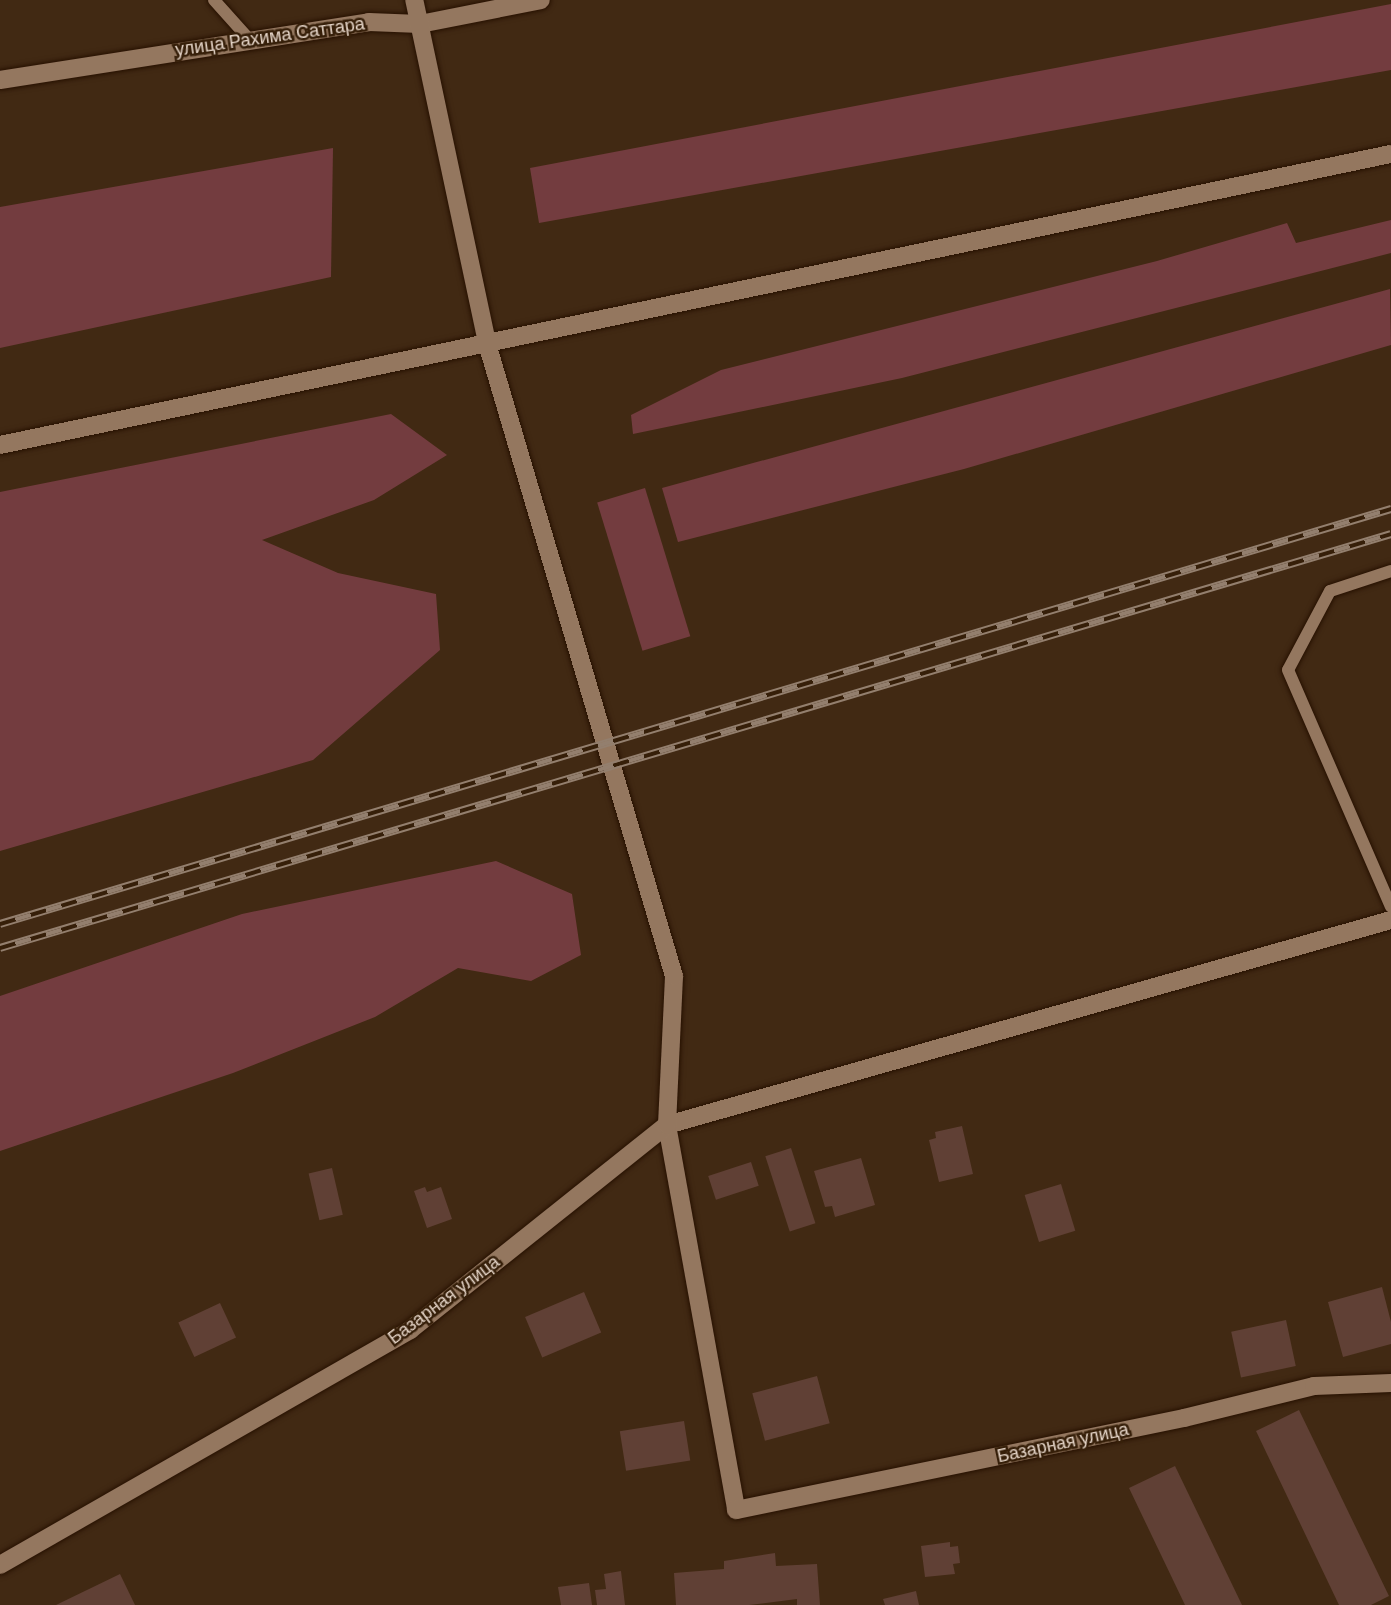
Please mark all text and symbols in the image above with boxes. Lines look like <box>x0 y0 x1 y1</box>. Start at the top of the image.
street label: улица Рахима Саттара <box>174 13 366 61</box>
street label: Базарная улица <box>384 1251 504 1349</box>
street label: Базарная улица <box>995 1419 1131 1467</box>

